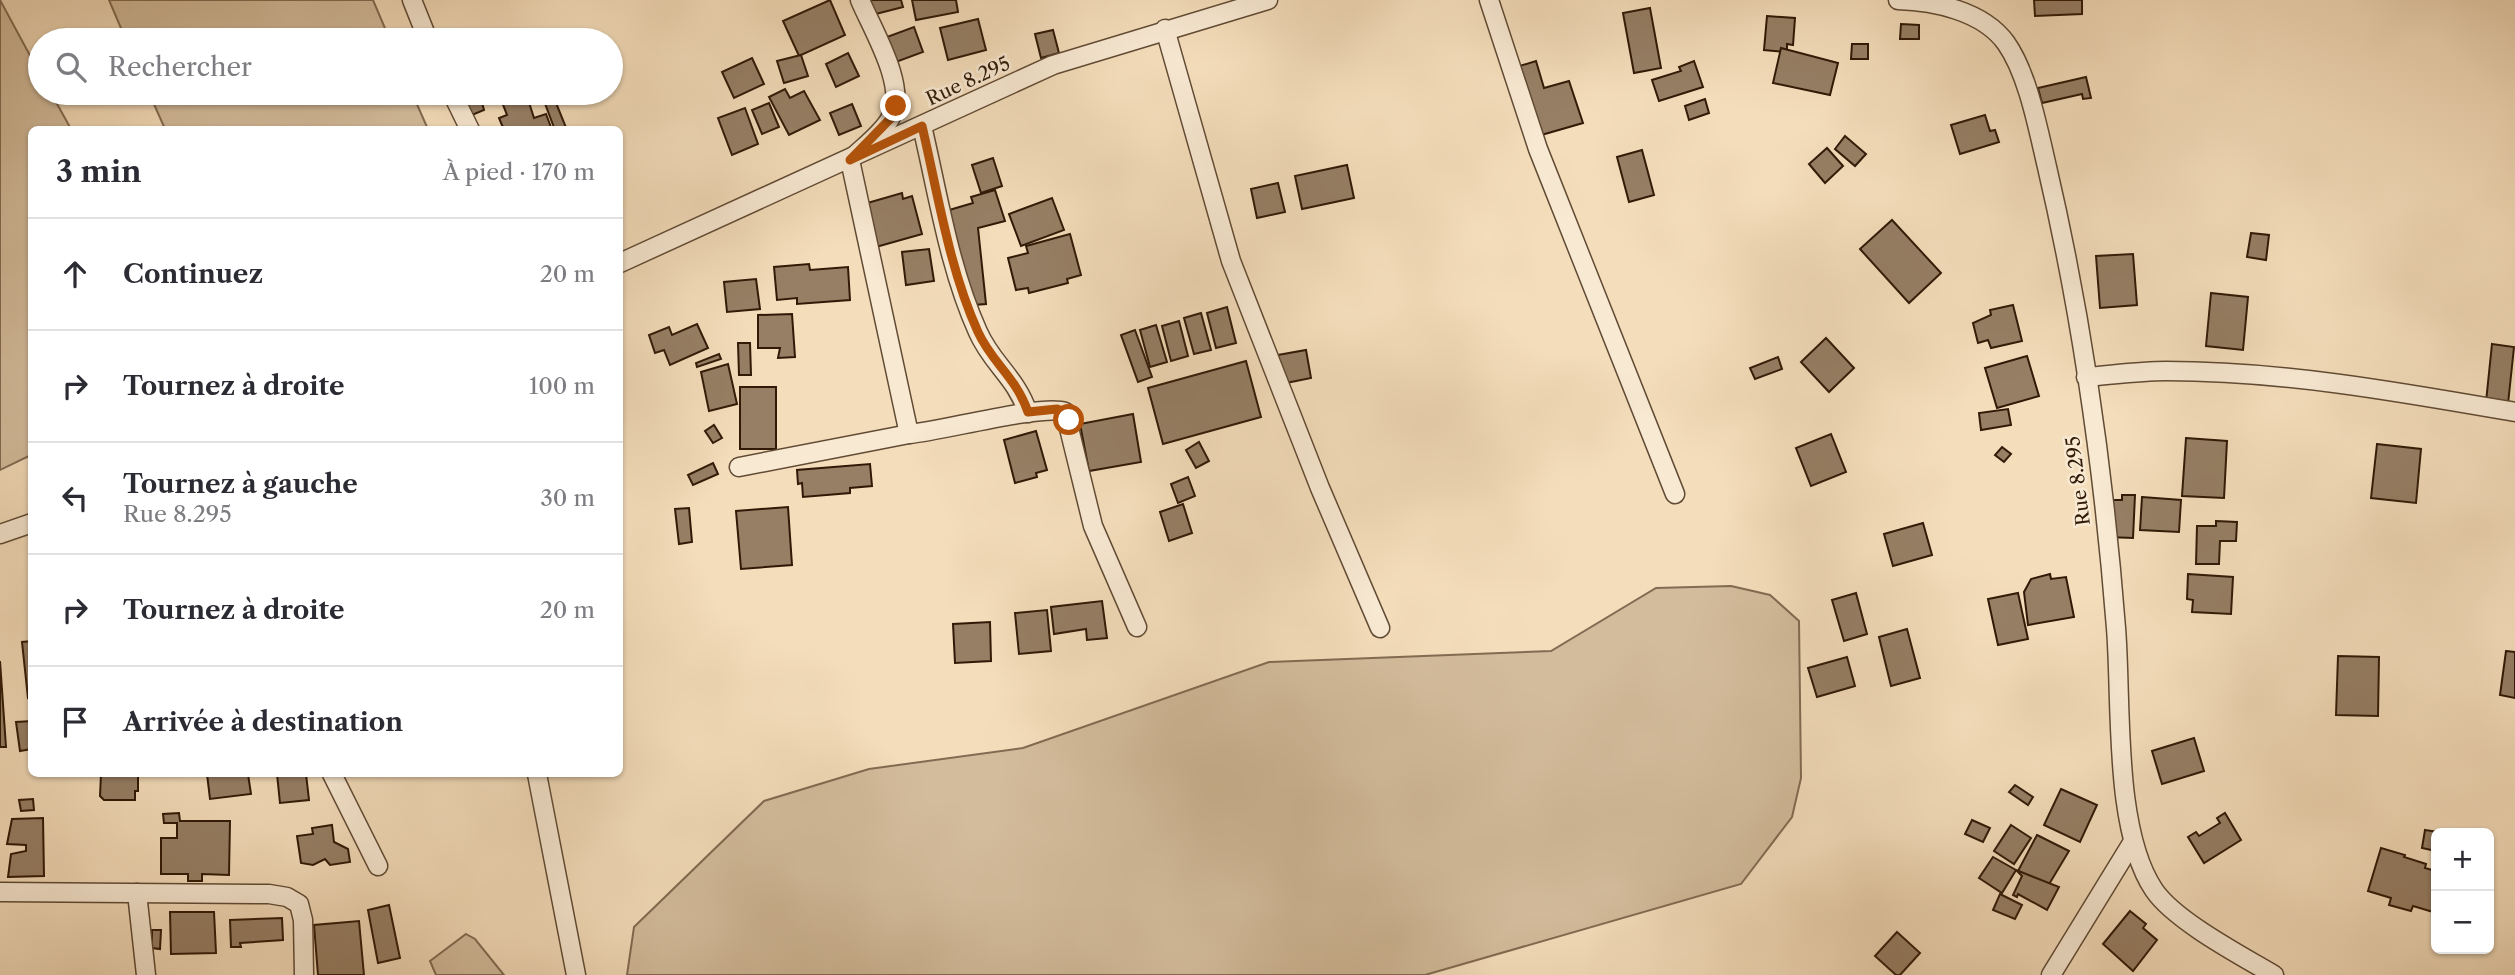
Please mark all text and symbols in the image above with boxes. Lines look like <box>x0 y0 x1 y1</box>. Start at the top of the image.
search box <box>28 28 623 105</box>
icon: search <box>52 48 90 86</box>
text: Rechercher <box>108 51 252 83</box>
street label: Rue 8.295 <box>922 52 1014 110</box>
route end <box>880 90 911 121</box>
text: 3 min <box>56 153 142 190</box>
text: À pied · 170 m <box>443 158 595 186</box>
icon: ahead <box>56 255 94 293</box>
text: Continuez <box>123 258 263 290</box>
text: 20 m <box>540 260 595 288</box>
icon: right <box>56 367 94 405</box>
text: Tournez à droite <box>123 370 345 402</box>
text: 100 m <box>529 372 595 400</box>
route start <box>1053 404 1084 435</box>
street label: Rue 8.295 <box>2061 435 2095 527</box>
text: Tournez à gauche <box>123 468 358 500</box>
icon: left <box>56 479 94 517</box>
text: 30 m <box>540 484 595 512</box>
text: Rue 8.295 <box>123 500 232 528</box>
icon: right <box>56 591 94 629</box>
text: Tournez à droite <box>123 594 345 626</box>
text: 20 m <box>540 596 595 624</box>
icon: arrive <box>56 703 94 741</box>
text: Arrivée à destination <box>123 706 403 738</box>
map controls <box>2431 828 2494 954</box>
button: + <box>2431 828 2494 891</box>
button: − <box>2431 891 2494 954</box>

